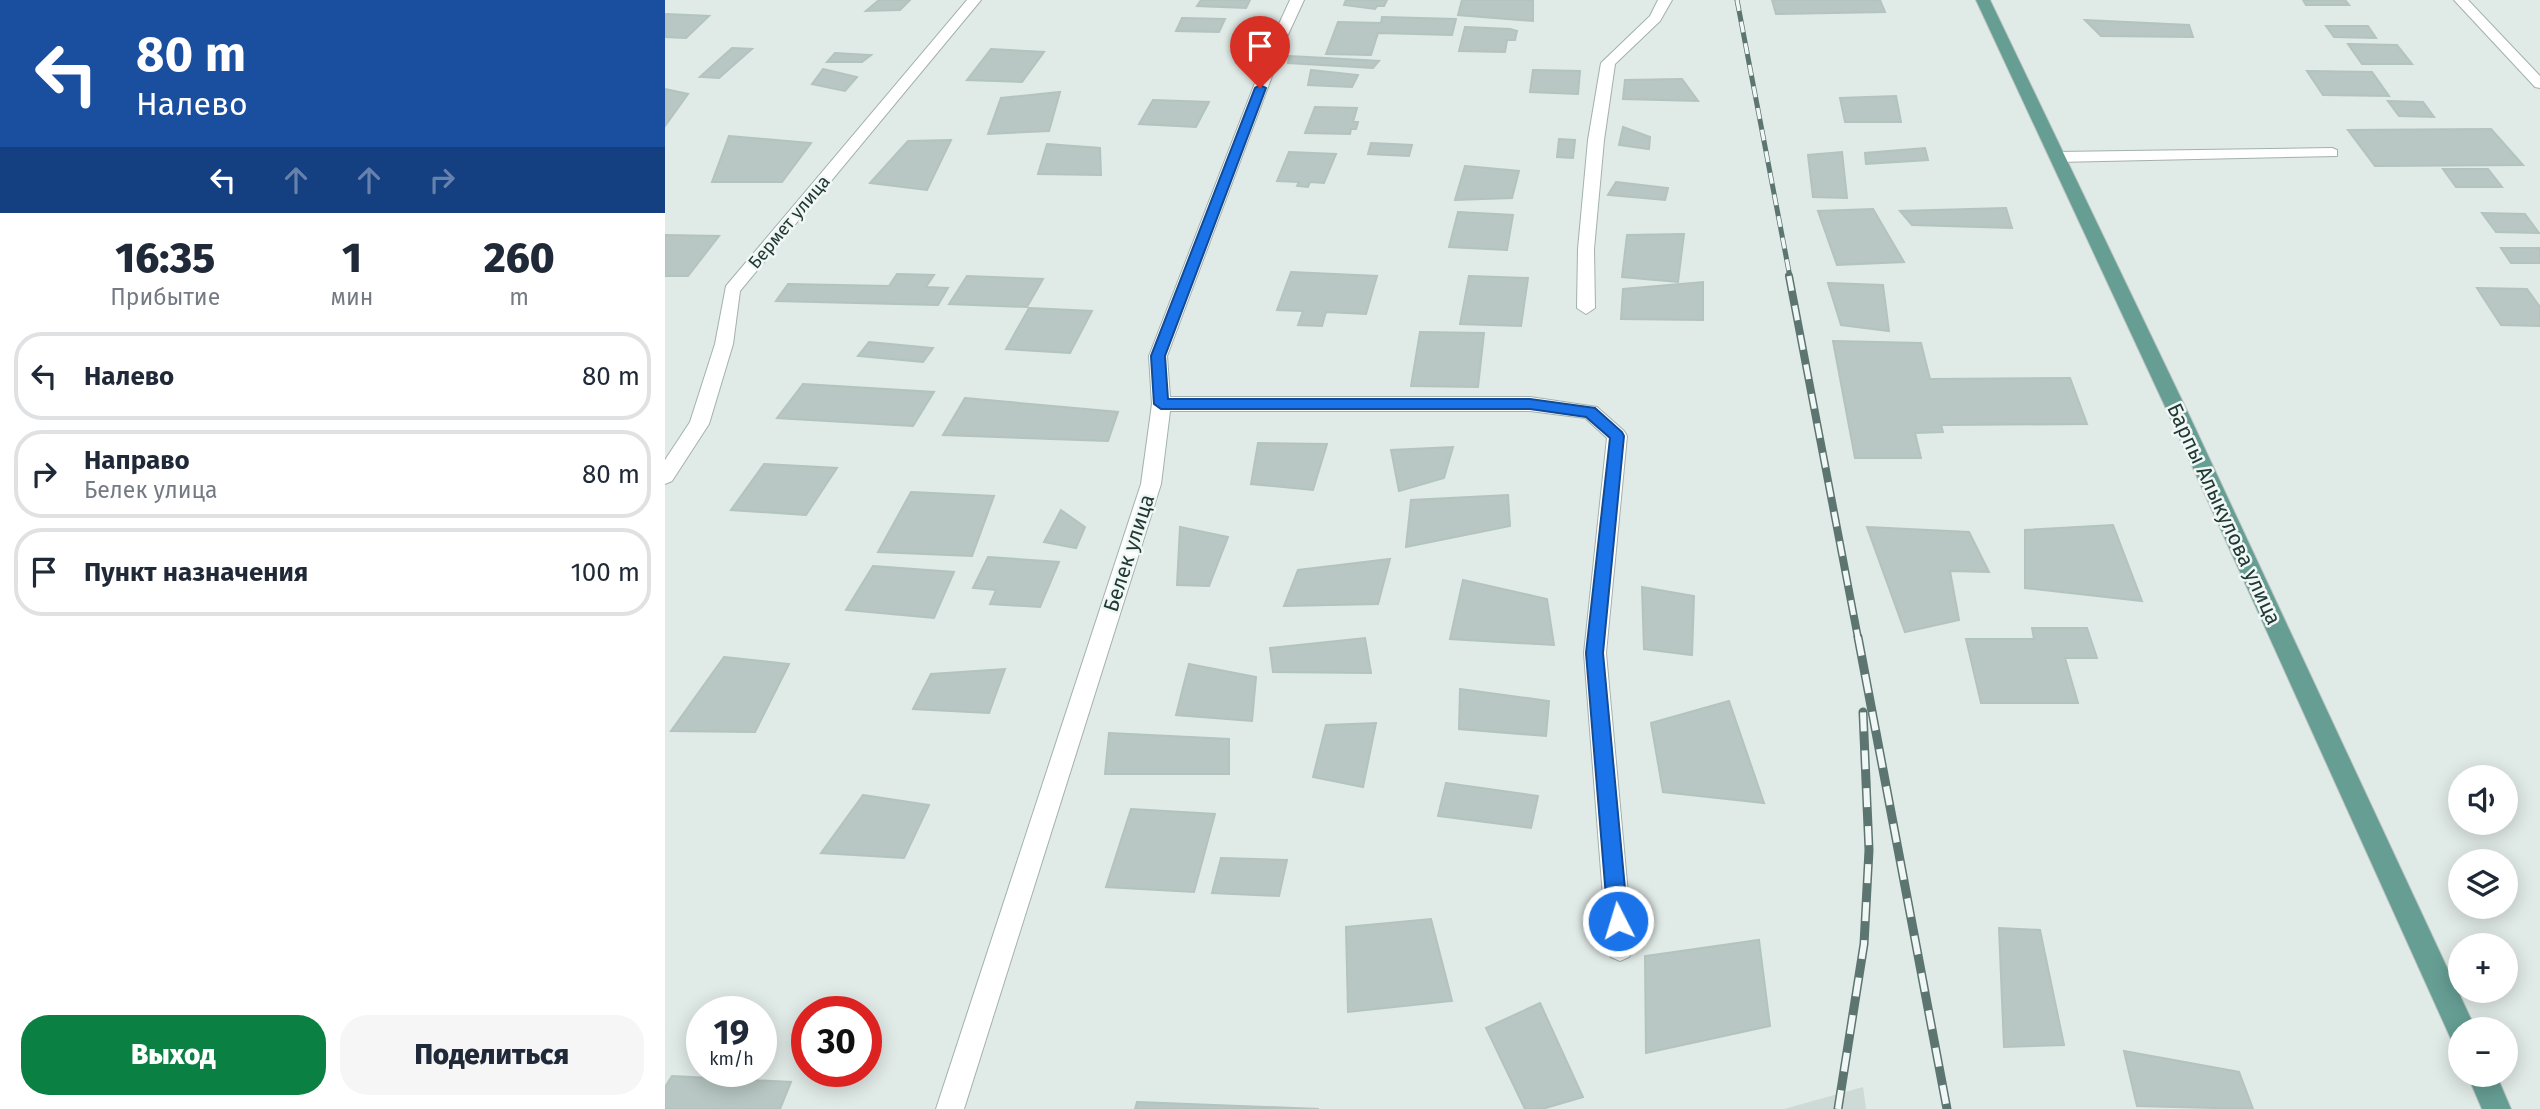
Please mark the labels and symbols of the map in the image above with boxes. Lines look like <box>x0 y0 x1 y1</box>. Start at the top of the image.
pin <box>1230 16 1290 88</box>
street label: Бермет улица <box>743 171 835 273</box>
street label: Барпы Алыкулова улица <box>2161 399 2287 629</box>
street label: Белек улица <box>1098 491 1160 615</box>
position arrow <box>1581 884 1655 958</box>
speed limit sign: 30 <box>791 996 882 1087</box>

